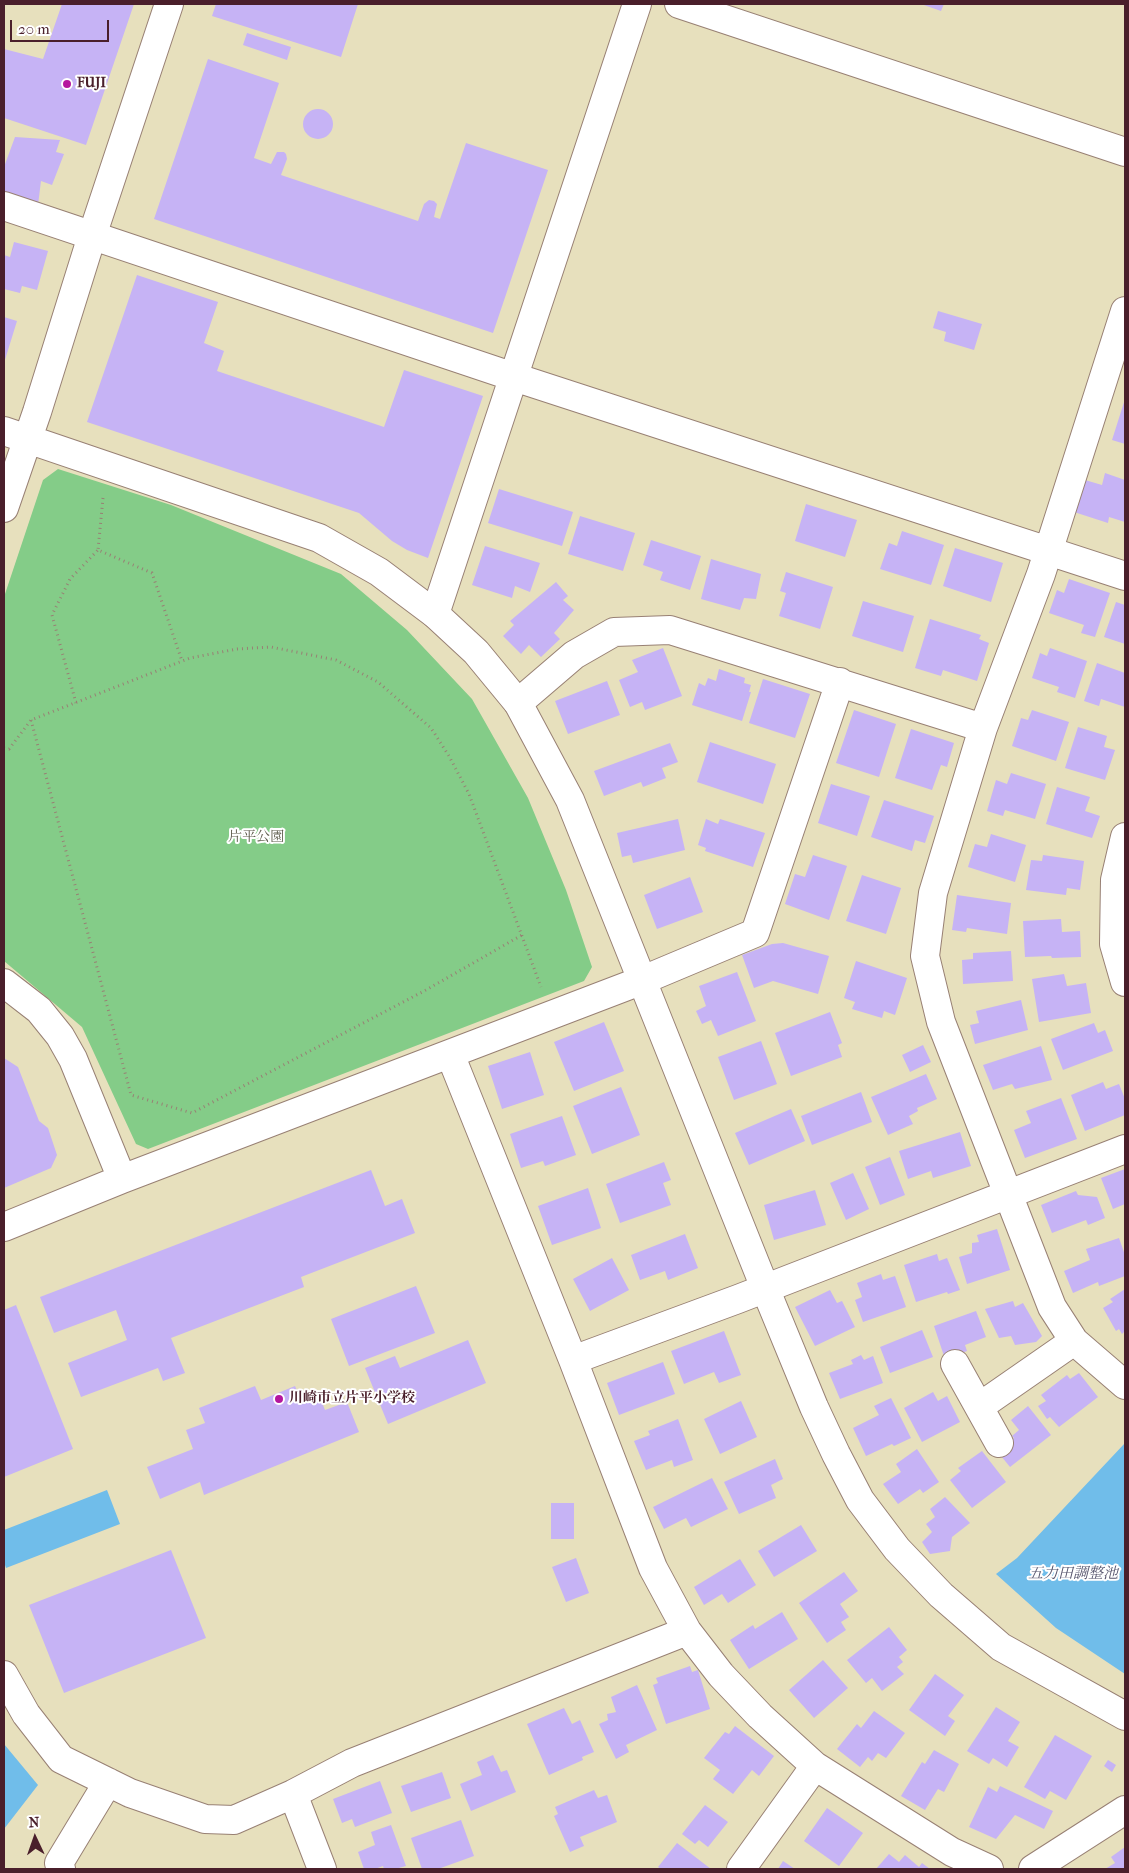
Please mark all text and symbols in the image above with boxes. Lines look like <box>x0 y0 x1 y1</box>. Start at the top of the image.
scale bar <box>12 10 111 42</box>
text: 20 m <box>18 20 50 38</box>
place label: FUJI <box>77 76 106 92</box>
marker: FUJI <box>61 78 73 90</box>
park label: 片平公園 <box>228 830 284 846</box>
place label: 川崎市立片平小学校 <box>289 1391 415 1407</box>
marker: 川崎市立片平小学校 <box>273 1393 285 1405</box>
water label: 五力田調整池 <box>1028 1565 1118 1583</box>
north arrow <box>10 1813 60 1863</box>
text: N <box>28 1814 40 1831</box>

